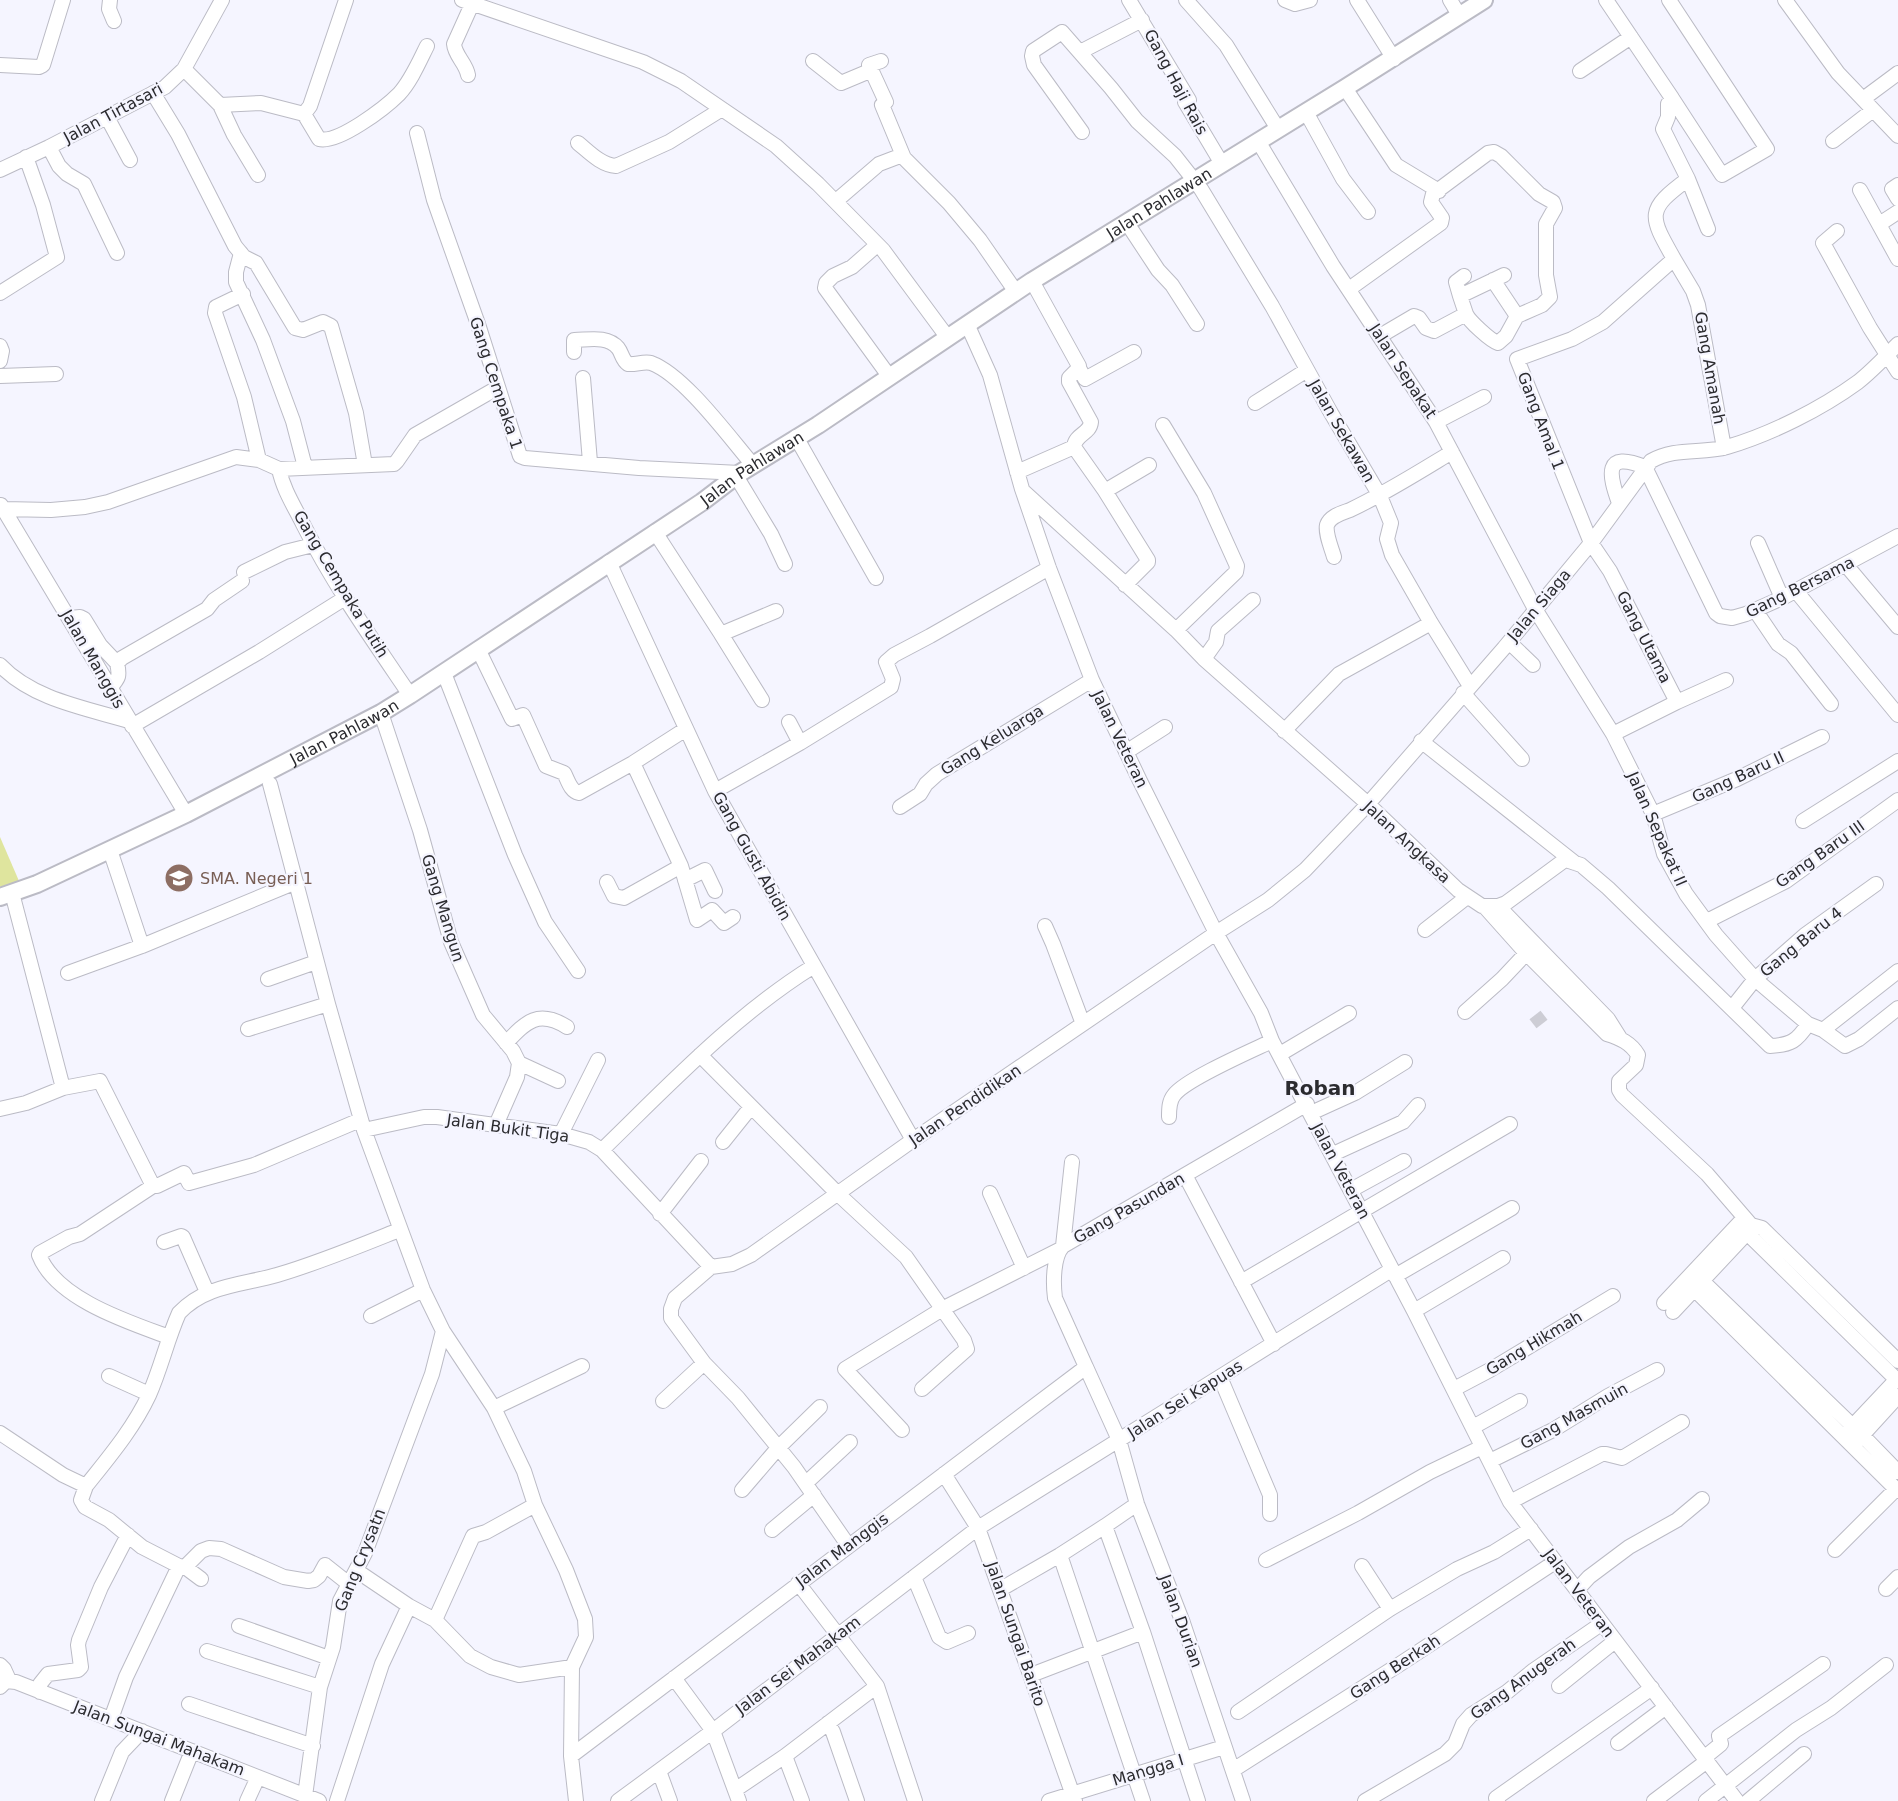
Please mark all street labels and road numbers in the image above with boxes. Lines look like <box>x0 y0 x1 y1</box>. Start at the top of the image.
street label: Gang Haji Rais <box>1140 26 1212 138</box>
street label: Jalan Tirtasari <box>59 79 166 148</box>
street label: Jalan Pahlawan <box>1102 163 1215 243</box>
street label: Gang Amanah <box>1691 310 1729 426</box>
street label: Gang Cempaka 1 <box>466 314 526 452</box>
street label: Jalan Sepakat <box>1365 319 1441 422</box>
street label: Gang Amal 1 <box>1514 369 1568 473</box>
street label: Jalan Sekawan <box>1304 375 1379 486</box>
street label: Jalan Pahlawan <box>696 427 807 510</box>
street label: Gang Cempaka Putih <box>289 507 393 661</box>
street label: Gang Bersama <box>1743 552 1857 622</box>
street label: Jalan Siaga <box>1503 565 1575 646</box>
street label: Gang Utama <box>1613 588 1675 686</box>
street label: Jalan Manggis <box>57 605 129 712</box>
street label: Jalan Veteran <box>1088 686 1152 791</box>
street label: Jalan Pahlawan <box>286 695 402 769</box>
street label: Gang Keluarga <box>937 701 1047 779</box>
street label: Gang Baru II <box>1689 747 1787 807</box>
street label: Jalan Sepakat II <box>1623 768 1691 889</box>
street label: Gang Gusti Abidin <box>709 788 795 924</box>
street label: Jalan Angkasa <box>1359 796 1454 887</box>
street label: Gang Baru III <box>1772 816 1868 892</box>
street label: Gang Mangun <box>418 852 468 964</box>
street label: Gang Baru 4 <box>1756 903 1846 981</box>
street label: Jalan Pendidikan <box>904 1060 1025 1150</box>
street label: Jalan Bukit Tiga <box>444 1110 571 1146</box>
street label: Jalan Veteran <box>1307 1119 1374 1222</box>
street label: Gang Pasundan <box>1070 1169 1188 1247</box>
street label: Gang Hikmah <box>1482 1307 1586 1379</box>
street label: Jalan Sei Kapuas <box>1123 1356 1246 1443</box>
street label: Gang Masmuin <box>1517 1379 1631 1453</box>
street label: Gang Crysatn <box>331 1506 389 1614</box>
street label: Jalan Manggis <box>791 1509 892 1592</box>
street label: Jalan Veteran <box>1539 1544 1619 1641</box>
street label: Jalan Sungai Barito <box>982 1558 1050 1709</box>
street label: Jalan Durian <box>1155 1571 1207 1670</box>
street label: Jalan Sei Mahakam <box>731 1612 864 1719</box>
street label: Gang Berkah <box>1346 1631 1444 1703</box>
street label: Gang Anugerah <box>1467 1634 1579 1724</box>
street label: Jalan Sungai Mahakam <box>70 1696 247 1779</box>
street label: Mangga I <box>1110 1750 1186 1790</box>

